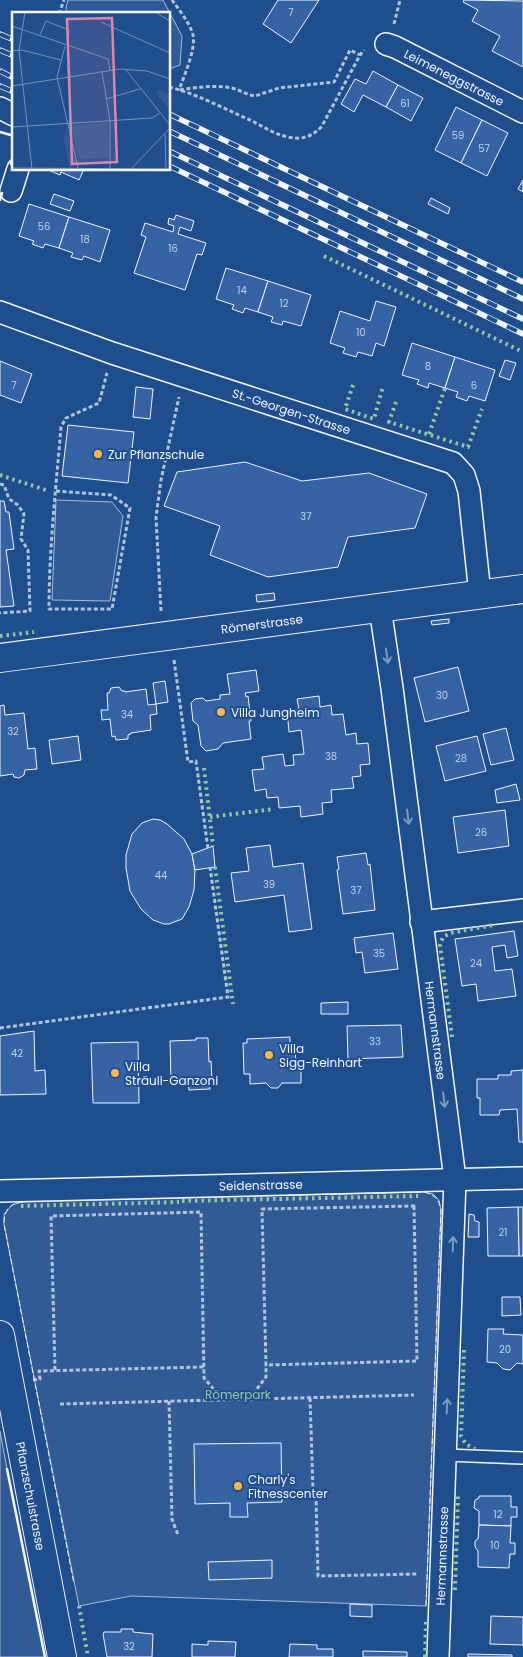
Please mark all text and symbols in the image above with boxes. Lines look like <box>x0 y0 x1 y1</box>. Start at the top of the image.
house number: 7 <box>288 5 294 20</box>
inset map <box>12 12 170 170</box>
street label: Leimeneggstrasse <box>401 45 507 110</box>
house number: 61 <box>400 96 410 111</box>
house number: 59 <box>452 128 464 143</box>
house number: 57 <box>478 141 490 156</box>
house number: 56 <box>38 219 50 234</box>
house number: 18 <box>80 232 90 247</box>
house number: 16 <box>168 241 178 256</box>
house number: 14 <box>237 283 247 298</box>
house number: 12 <box>280 296 289 311</box>
house number: 10 <box>356 325 366 340</box>
house number: 8 <box>425 359 431 374</box>
house number: 7 <box>11 378 17 393</box>
house number: 6 <box>471 378 477 393</box>
street label: St.-Georgen-Strasse <box>230 384 353 438</box>
place label: Zur Pflanzschule <box>108 446 204 463</box>
marker: Zur Pflanzschule <box>92 448 104 460</box>
house number: 37 <box>300 509 312 524</box>
street label: Römerstrasse <box>220 610 304 637</box>
one-way arrow <box>382 647 392 663</box>
house number: 30 <box>436 688 448 703</box>
place label: Villa Jungheim <box>231 704 320 721</box>
marker: Villa Jungheim <box>215 706 227 718</box>
house number: 34 <box>121 707 133 722</box>
house number: 32 <box>7 724 19 739</box>
house number: 38 <box>325 749 337 764</box>
house number: 28 <box>455 751 467 766</box>
one-way arrow <box>403 809 413 825</box>
house number: 26 <box>475 825 487 840</box>
house number: 44 <box>155 868 167 883</box>
house number: 39 <box>263 877 275 892</box>
house number: 37 <box>350 883 362 898</box>
house number: 35 <box>373 946 385 961</box>
house number: 24 <box>470 956 482 971</box>
street label: Hermannstrasse <box>421 980 451 1081</box>
house number: 33 <box>369 1034 381 1049</box>
place label: Villa Sigg-Reinhart <box>279 1040 362 1071</box>
house number: 42 <box>11 1046 23 1061</box>
marker: Villa Sigg-Reinhart <box>263 1049 275 1061</box>
place label: Villa Sträuli-Ganzoni <box>125 1058 218 1089</box>
marker: Villa Sträuli-Ganzoni <box>109 1067 121 1079</box>
one-way arrow <box>439 1091 449 1107</box>
street label: Seidenstrasse <box>219 1175 303 1194</box>
house number: 21 <box>499 1225 507 1240</box>
one-way arrow <box>448 1236 457 1252</box>
house number: 20 <box>499 1342 511 1357</box>
park label: Römerpark <box>205 1386 272 1403</box>
one-way arrow <box>442 1398 452 1414</box>
street label: Pflanzschulstrasse <box>12 1440 50 1552</box>
place label: Charly's Fitnesscenter <box>248 1471 328 1502</box>
marker: Charly's Fitnesscenter <box>232 1480 244 1492</box>
street label: Hermannstrasse <box>432 1506 452 1606</box>
house number: 12 <box>494 1507 503 1522</box>
house number: 10 <box>490 1538 500 1553</box>
house number: 32 <box>123 1639 135 1654</box>

